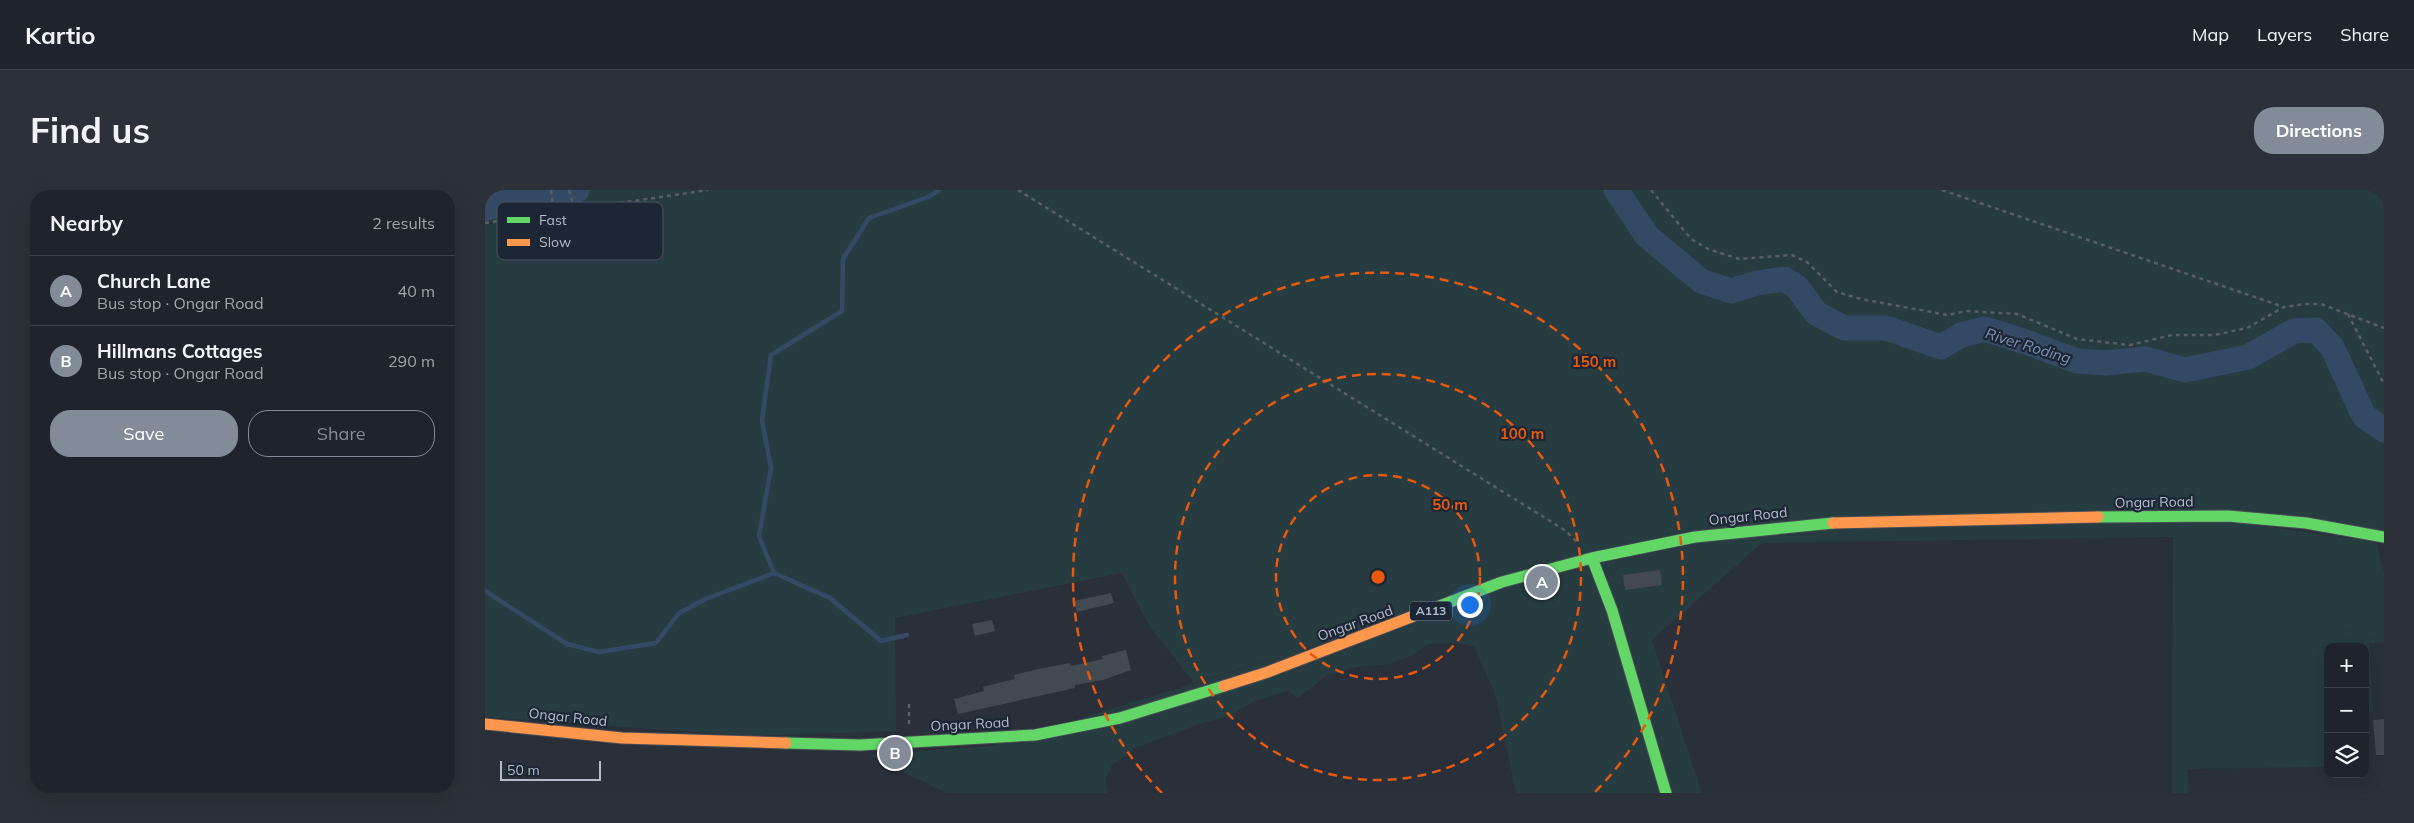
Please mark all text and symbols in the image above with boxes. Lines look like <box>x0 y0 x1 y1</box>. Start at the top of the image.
text: Kartio <box>25 20 96 50</box>
text: Map <box>2192 23 2229 46</box>
text: Layers <box>2257 23 2312 46</box>
text: Share <box>2340 23 2389 46</box>
button: Directions <box>2254 107 2384 154</box>
text: Find us <box>30 108 150 152</box>
legend <box>497 202 663 260</box>
text: Nearby <box>50 210 123 236</box>
text: Fast <box>539 211 567 229</box>
text: 2 results <box>372 213 435 233</box>
text: Slow <box>539 233 571 251</box>
text: Church Lane <box>97 269 211 293</box>
text: A <box>60 281 72 301</box>
text: 40 m <box>398 281 435 301</box>
text: Bus stop · Ongar Road <box>97 293 264 313</box>
water label: River Roding <box>1983 323 2073 368</box>
text: Hillmans Cottages <box>97 339 263 363</box>
text: B <box>60 351 72 371</box>
text: 290 m <box>388 351 435 371</box>
text: 150 m <box>1572 352 1616 371</box>
text: Bus stop · Ongar Road <box>97 363 264 383</box>
button: Save <box>50 410 238 457</box>
button: Share <box>248 410 435 457</box>
text: 100 m <box>1500 424 1544 443</box>
street label: Ongar Road <box>2114 492 2194 512</box>
text: 50 m <box>1432 495 1468 514</box>
street label: Ongar Road <box>1708 503 1788 529</box>
pin: A <box>1526 563 1558 601</box>
centre of rings <box>1369 568 1387 586</box>
your location <box>1457 592 1483 618</box>
street label: Ongar Road <box>1315 601 1395 645</box>
road number: A113 <box>1410 602 1452 621</box>
map controls <box>2324 643 2369 778</box>
button: + <box>2324 643 2369 688</box>
button: − <box>2324 688 2369 733</box>
street label: Ongar Road <box>528 704 608 730</box>
street label: Ongar Road <box>930 713 1010 735</box>
button: layers <box>2324 733 2369 778</box>
pin: B <box>879 734 911 772</box>
scale bar <box>500 758 601 781</box>
text: 50 m <box>507 761 540 779</box>

